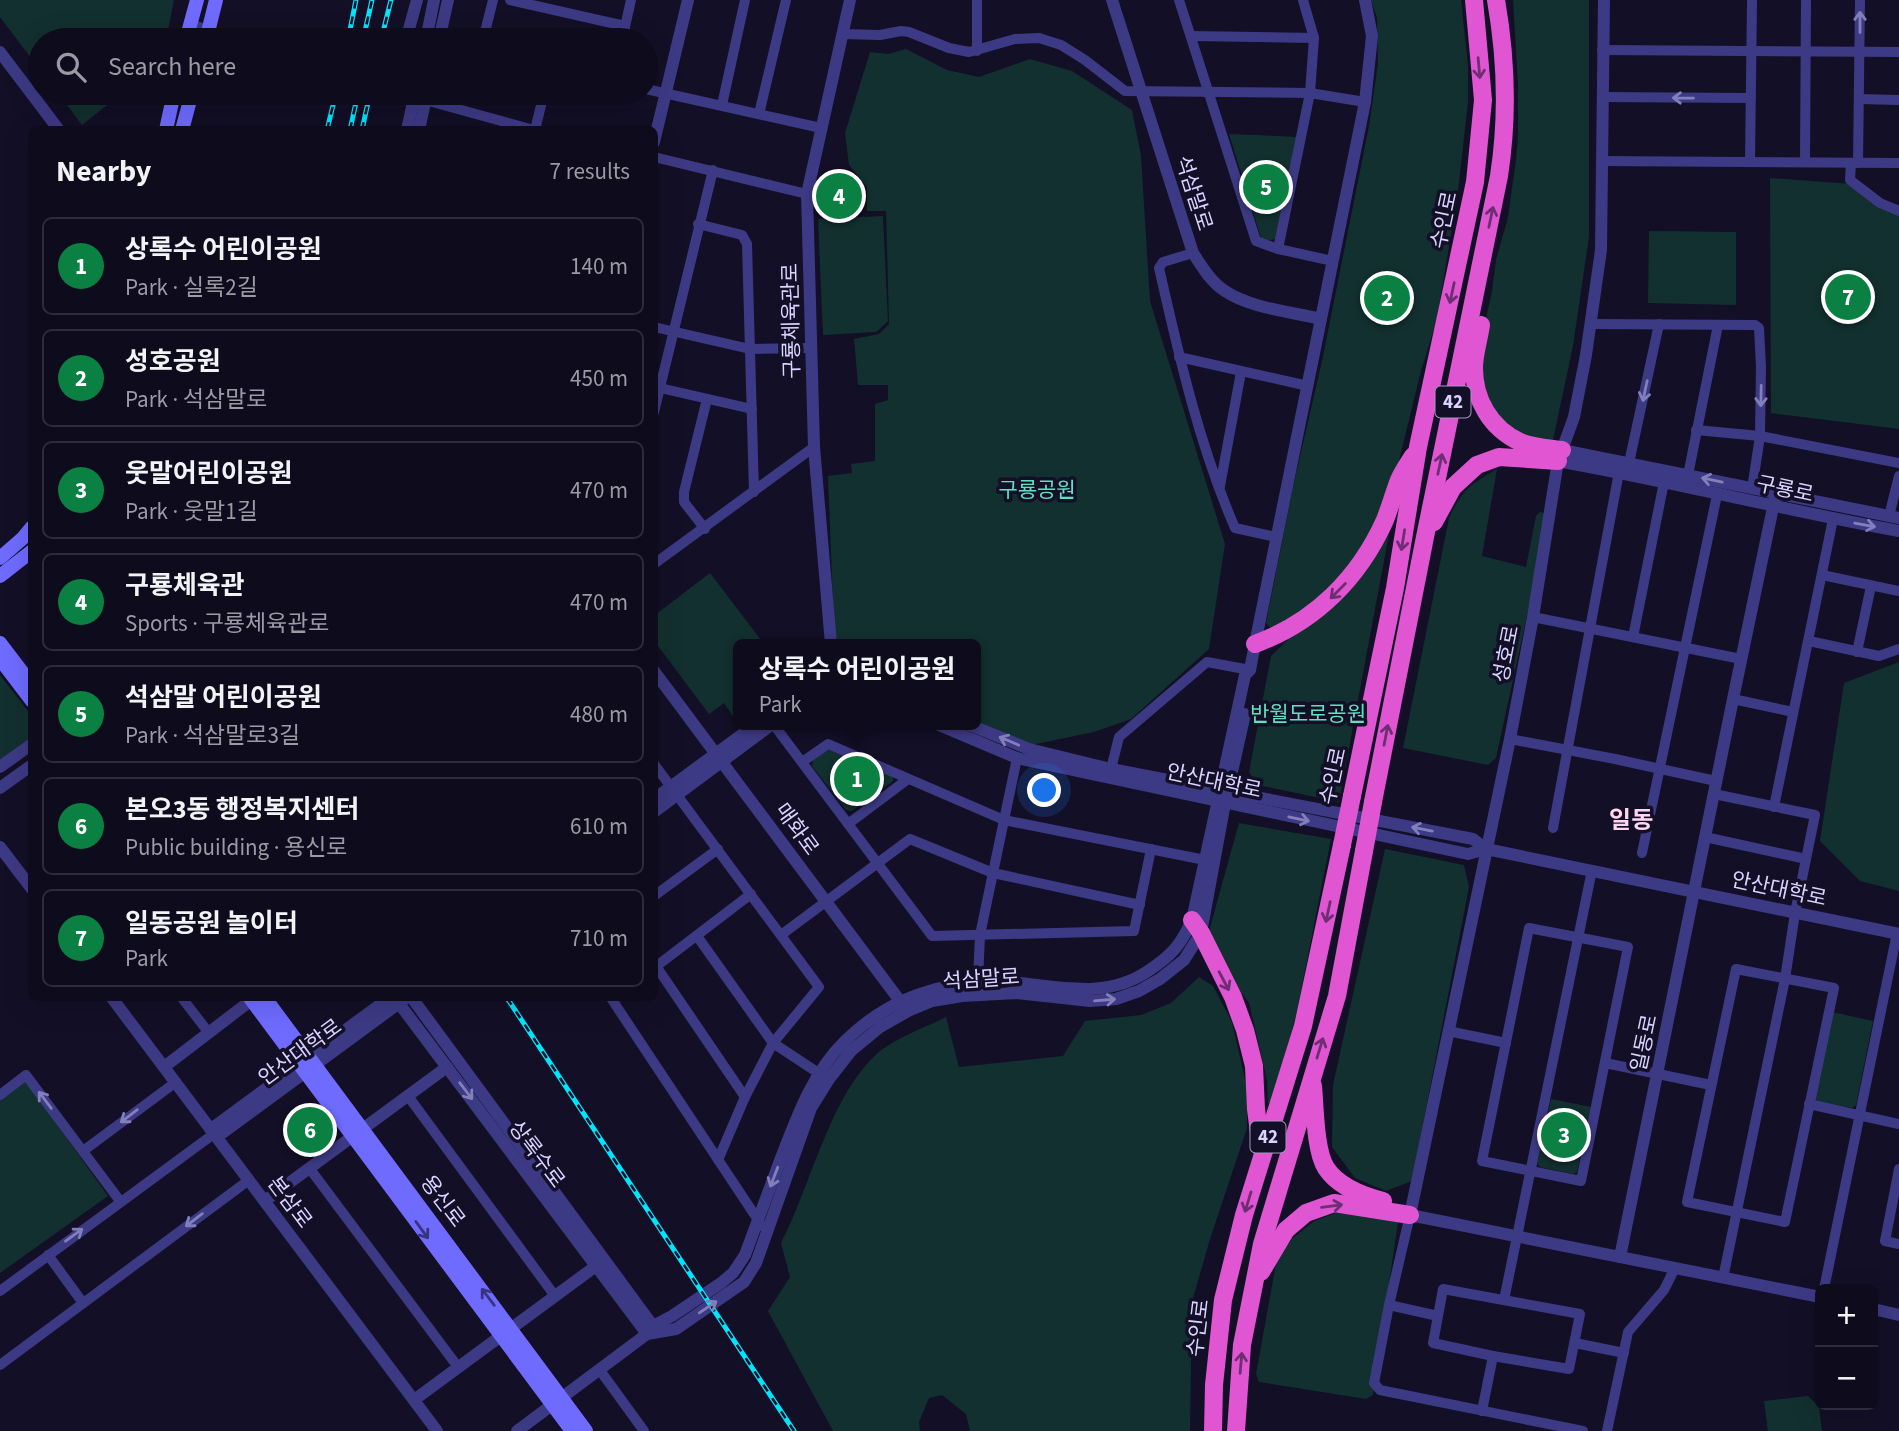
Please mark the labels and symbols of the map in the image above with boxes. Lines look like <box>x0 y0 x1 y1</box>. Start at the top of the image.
one-way arrow <box>1853 10 1867 33</box>
one-way arrow <box>1473 56 1486 79</box>
one-way arrow <box>1671 91 1694 105</box>
street label: 석삼말로 <box>1168 152 1220 234</box>
pin: 5 <box>1243 161 1289 213</box>
pin: 4 <box>816 170 862 222</box>
street label: 수인로 <box>1423 189 1465 251</box>
one-way arrow <box>1485 206 1498 229</box>
street label: 구룡체육관로 <box>775 263 807 379</box>
pin: 7 <box>1825 271 1871 323</box>
pin: 2 <box>1364 272 1410 324</box>
one-way arrow <box>1445 281 1459 304</box>
one-way arrow <box>1637 379 1651 402</box>
one-way arrow <box>1754 385 1768 408</box>
road number: 42 <box>1436 386 1470 418</box>
one-way arrow <box>1434 453 1448 476</box>
street label: 구룡로 <box>1754 468 1816 510</box>
one-way arrow <box>1701 473 1724 487</box>
park label: 구룡공원 <box>998 475 1076 505</box>
one-way arrow <box>1853 518 1876 532</box>
one-way arrow <box>1396 528 1409 551</box>
one-way arrow <box>1330 583 1347 600</box>
street label: 성호로 <box>1486 623 1526 685</box>
park label: 반월도로공원 <box>1250 699 1366 729</box>
one-way arrow <box>1380 724 1394 747</box>
one-way arrow <box>998 734 1020 747</box>
street label: 수인로 <box>1312 745 1354 807</box>
pin: 1 <box>834 753 880 805</box>
street label: 안산대학로 <box>1164 756 1264 806</box>
your location <box>1027 773 1061 807</box>
street label: 매화로 <box>768 797 826 861</box>
district label: 일동 <box>1609 803 1653 838</box>
one-way arrow <box>1287 812 1310 826</box>
one-way arrow <box>1412 822 1434 835</box>
street label: 안산대학로 <box>1729 864 1829 914</box>
one-way arrow <box>1320 900 1334 923</box>
street label: 석삼말로 <box>941 961 1021 997</box>
one-way arrow <box>1217 970 1231 990</box>
one-way arrow <box>1093 993 1116 1006</box>
street label: 안산대학로 <box>252 1011 348 1093</box>
street label: 일동로 <box>1623 1012 1665 1074</box>
one-way arrow <box>1315 1037 1328 1059</box>
one-way arrow <box>458 1082 473 1100</box>
one-way arrow <box>37 1091 52 1110</box>
pin: 6 <box>287 1104 333 1156</box>
one-way arrow <box>121 1109 139 1124</box>
pin: 3 <box>1541 1109 1587 1161</box>
street label: 상록수로 <box>502 1114 572 1194</box>
road number: 42 <box>1250 1121 1286 1152</box>
one-way arrow <box>767 1166 779 1188</box>
street label: 용신로 <box>414 1169 472 1233</box>
street label: 본삼로 <box>261 1170 319 1234</box>
one-way arrow <box>1240 1191 1253 1213</box>
one-way arrow <box>1321 1199 1343 1212</box>
one-way arrow <box>185 1213 204 1227</box>
one-way arrow <box>414 1220 429 1239</box>
one-way arrow <box>64 1228 83 1243</box>
one-way arrow <box>480 1288 495 1307</box>
street label: 수인로 <box>1180 1297 1216 1359</box>
one-way arrow <box>698 1300 717 1314</box>
one-way arrow <box>1235 1352 1248 1375</box>

